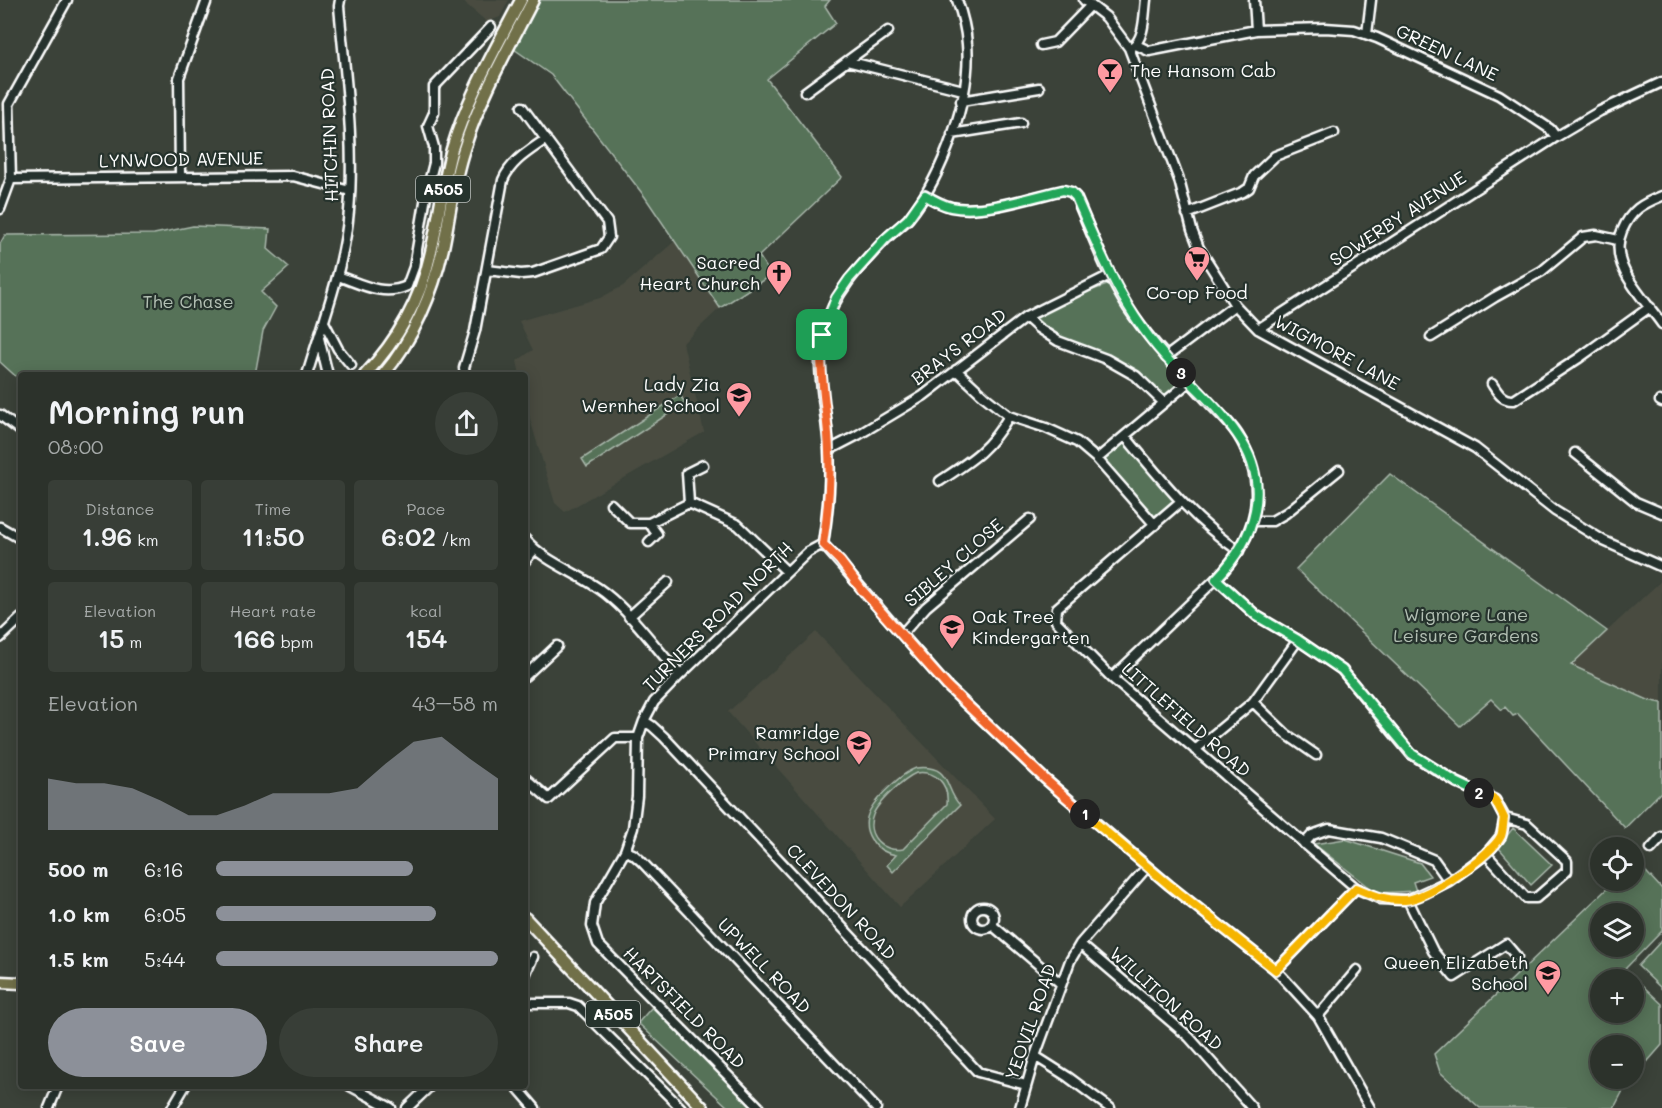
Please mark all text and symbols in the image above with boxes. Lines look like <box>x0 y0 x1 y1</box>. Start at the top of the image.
street label: GREEN LANE <box>1392 18 1502 86</box>
bar icon: The Hansom Cab <box>1095 56 1125 94</box>
place label: The Hansom Cab <box>1130 58 1276 82</box>
street label: HITCHIN ROAD <box>315 68 343 202</box>
street label: LYNWOOD AVENUE <box>99 146 263 172</box>
street label: SOWERBY AVENUE <box>1325 165 1470 271</box>
road number: A505 <box>416 176 470 202</box>
supermarket icon: Co-op Food <box>1182 244 1212 282</box>
place label: Sacred Heart Church <box>639 250 760 295</box>
church icon: Sacred Heart Church <box>764 258 794 296</box>
place label: Co-op Food <box>1146 280 1248 304</box>
park label: The Chase <box>142 289 234 313</box>
street label: BRAYS ROAD <box>906 302 1011 390</box>
pin <box>796 309 847 360</box>
street label: WIGMORE LANE <box>1271 309 1404 395</box>
icon: arrive <box>805 318 838 351</box>
pin: 3 <box>1166 358 1196 388</box>
text: 3 <box>1176 362 1186 383</box>
place label: Lady Zia Wernher School <box>581 372 720 417</box>
school or university icon: Lady Zia Wernher School <box>724 380 754 418</box>
text: Morning run <box>48 389 245 432</box>
button: share <box>435 392 498 455</box>
text: 08:00 <box>48 433 103 459</box>
text: Distance <box>86 498 154 519</box>
text: Time <box>255 498 291 519</box>
text: Pace <box>406 498 446 519</box>
street label: SIBLEY CLOSE <box>899 513 1008 612</box>
text: 1.96 <box>81 519 132 553</box>
text: 11:50 <box>242 519 304 553</box>
text: 6:02 <box>381 519 436 553</box>
text: km <box>132 529 159 550</box>
text: /km <box>436 529 471 550</box>
street label: TURNERS ROAD NORTH <box>637 536 798 697</box>
text: Elevation <box>84 600 156 621</box>
text: Heart rate <box>230 600 316 621</box>
text: kcal <box>410 600 442 621</box>
park label: Wigmore Lane Leisure Gardens <box>1393 602 1539 647</box>
place label: Oak Tree Kindergarten <box>972 604 1090 649</box>
school or university icon: Oak Tree Kindergarten <box>937 612 967 650</box>
text: 15 <box>98 621 124 655</box>
text: 166 <box>233 621 276 655</box>
text: 154 <box>405 621 447 655</box>
text: m <box>124 631 142 652</box>
text: bpm <box>276 631 313 652</box>
street label: LITTLEFIELD ROAD <box>1117 657 1256 782</box>
text: Elevation <box>48 690 138 716</box>
text: 43–58 m <box>412 690 498 716</box>
place label: Ramridge Primary School <box>708 720 840 765</box>
school or university icon: Ramridge Primary School <box>844 728 874 766</box>
pin: 2 <box>1464 778 1494 808</box>
text: 2 <box>1475 782 1483 803</box>
pin: 1 <box>1070 799 1100 829</box>
text: 1 <box>1081 803 1089 824</box>
map controls <box>1590 837 1644 1089</box>
button: locate <box>1590 837 1644 891</box>
street label: CLEVEDON ROAD <box>782 838 902 965</box>
text: 500 m <box>48 856 108 882</box>
text: 6:16 <box>144 856 183 882</box>
text: 1.0 km <box>48 901 110 927</box>
text: 6:05 <box>144 901 186 927</box>
button: layers <box>1590 903 1644 957</box>
street label: UPWELL ROAD <box>713 912 817 1018</box>
street label: HARTSFIELD ROAD <box>618 941 751 1074</box>
street label: WILLITON ROAD <box>1105 941 1228 1056</box>
text: 1.5 km <box>48 946 109 972</box>
text: 5:44 <box>144 946 185 972</box>
place label: Queen Elizabeth School <box>1384 950 1528 995</box>
school or university icon: Queen Elizabeth School <box>1533 958 1563 996</box>
street label: YEOVIL ROAD <box>999 960 1061 1083</box>
button: + <box>1590 969 1644 1023</box>
road number: A505 <box>586 1001 640 1027</box>
button: Save <box>48 1008 267 1077</box>
button: Share <box>279 1008 498 1077</box>
button: − <box>1590 1035 1644 1089</box>

